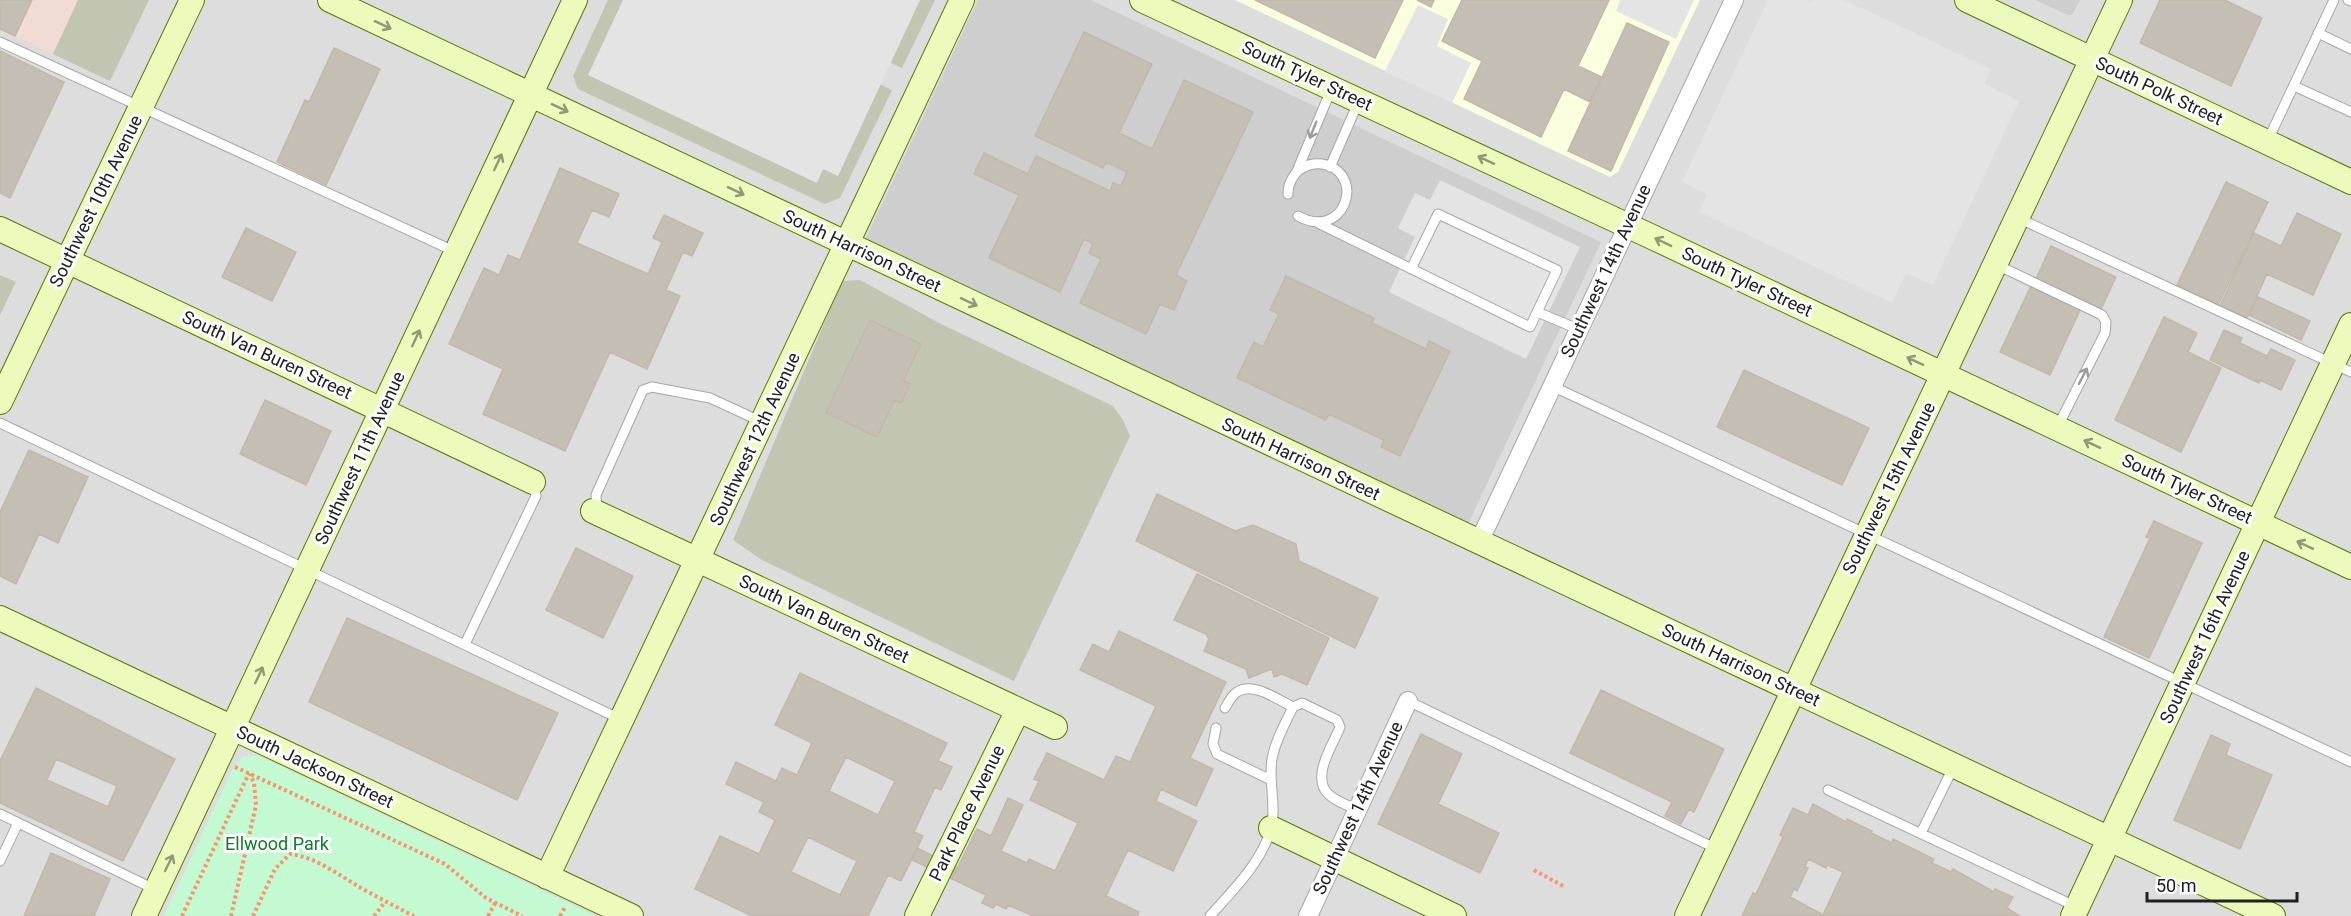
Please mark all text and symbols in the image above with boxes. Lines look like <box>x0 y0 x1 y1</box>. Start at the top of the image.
one-way arrow <box>374 19 392 31</box>
street label: South Tyler Street <box>1239 36 1376 115</box>
street label: South Polk Street <box>2092 52 2226 129</box>
one-way arrow <box>550 102 568 114</box>
street label: Southwest 10th Avenue <box>45 111 146 290</box>
one-way arrow <box>1307 120 1318 139</box>
one-way arrow <box>493 153 505 171</box>
one-way arrow <box>1478 153 1496 165</box>
street label: Southwest 14th Avenue <box>1556 181 1655 361</box>
one-way arrow <box>727 185 745 197</box>
street label: South Harrison Street <box>780 205 945 296</box>
one-way arrow <box>1655 236 1673 247</box>
street label: South Tyler Street <box>1679 242 1816 321</box>
one-way arrow <box>959 296 977 308</box>
street label: South Van Buren Street <box>179 306 356 403</box>
one-way arrow <box>410 330 422 348</box>
street label: Southwest 12th Avenue <box>705 349 804 529</box>
one-way arrow <box>1907 355 1925 367</box>
one-way arrow <box>2078 367 2090 385</box>
street label: Southwest 11th Avenue <box>310 368 409 548</box>
street label: Southwest 15th Avenue <box>1838 398 1939 577</box>
street label: South Harrison Street <box>1219 413 1384 504</box>
one-way arrow <box>2083 438 2101 450</box>
street label: South Tyler Street <box>2119 449 2256 528</box>
one-way arrow <box>2296 538 2314 550</box>
street label: Southwest 16th Avenue <box>2155 547 2254 727</box>
street label: South Van Buren Street <box>736 570 913 667</box>
street label: South Harrison Street <box>1659 619 1824 710</box>
one-way arrow <box>253 666 265 684</box>
street label: Southwest 14th Avenue <box>1308 718 1407 898</box>
street label: South Jackson Street <box>233 721 397 812</box>
street label: Park Place Avenue <box>925 741 1009 884</box>
park label: Ellwood Park <box>225 833 330 854</box>
one-way arrow <box>164 855 176 873</box>
scale bar <box>2147 865 2297 903</box>
text: 50 m <box>2156 875 2196 896</box>

